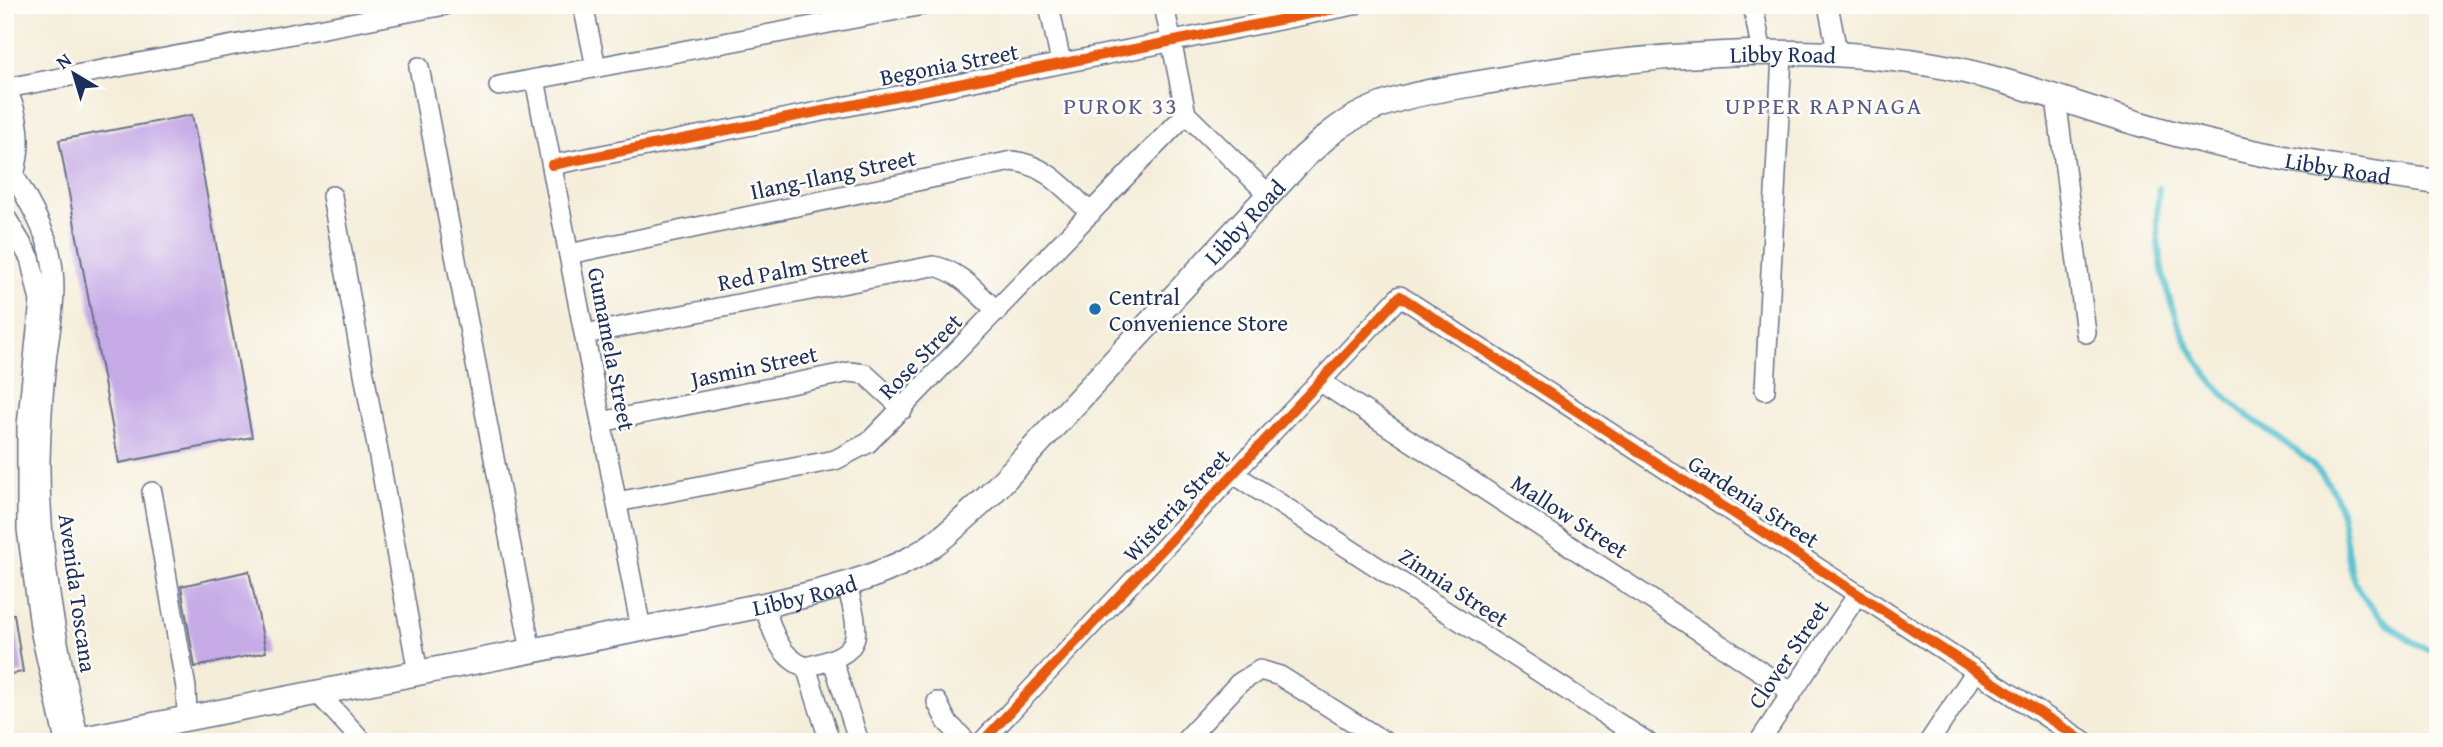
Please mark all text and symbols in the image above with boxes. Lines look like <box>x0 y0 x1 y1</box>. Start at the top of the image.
street label: Begonia Street <box>877 34 1021 94</box>
street label: Libby Road <box>1729 36 1838 71</box>
north arrow <box>38 38 108 108</box>
text: N <box>50 45 77 76</box>
district label: PUROK 33 <box>1063 88 1179 123</box>
district label: UPPER RAPNAGA <box>1725 88 1923 123</box>
street label: Ilang-Ilang Street <box>747 140 919 208</box>
street label: Libby Road <box>2283 142 2394 192</box>
street label: Libby Road <box>1196 171 1293 272</box>
street label: Red Palm Street <box>715 237 871 299</box>
street label: Gumamela Street <box>580 264 644 434</box>
place label: Central Convenience Store <box>1109 280 1288 339</box>
marker: Central Convenience Store <box>1087 301 1103 317</box>
street label: Rose Street <box>871 306 969 406</box>
street label: Jasmin Street <box>685 336 820 396</box>
street label: Wisteria Street <box>1115 441 1237 569</box>
street label: Gardenia Street <box>1682 446 1826 556</box>
street label: Mallow Street <box>1505 466 1635 566</box>
street label: Avenida Toscana <box>51 512 105 675</box>
street label: Zinnia Street <box>1393 539 1515 635</box>
street label: Libby Road <box>750 565 861 623</box>
street label: Clover Street <box>1739 593 1837 715</box>

